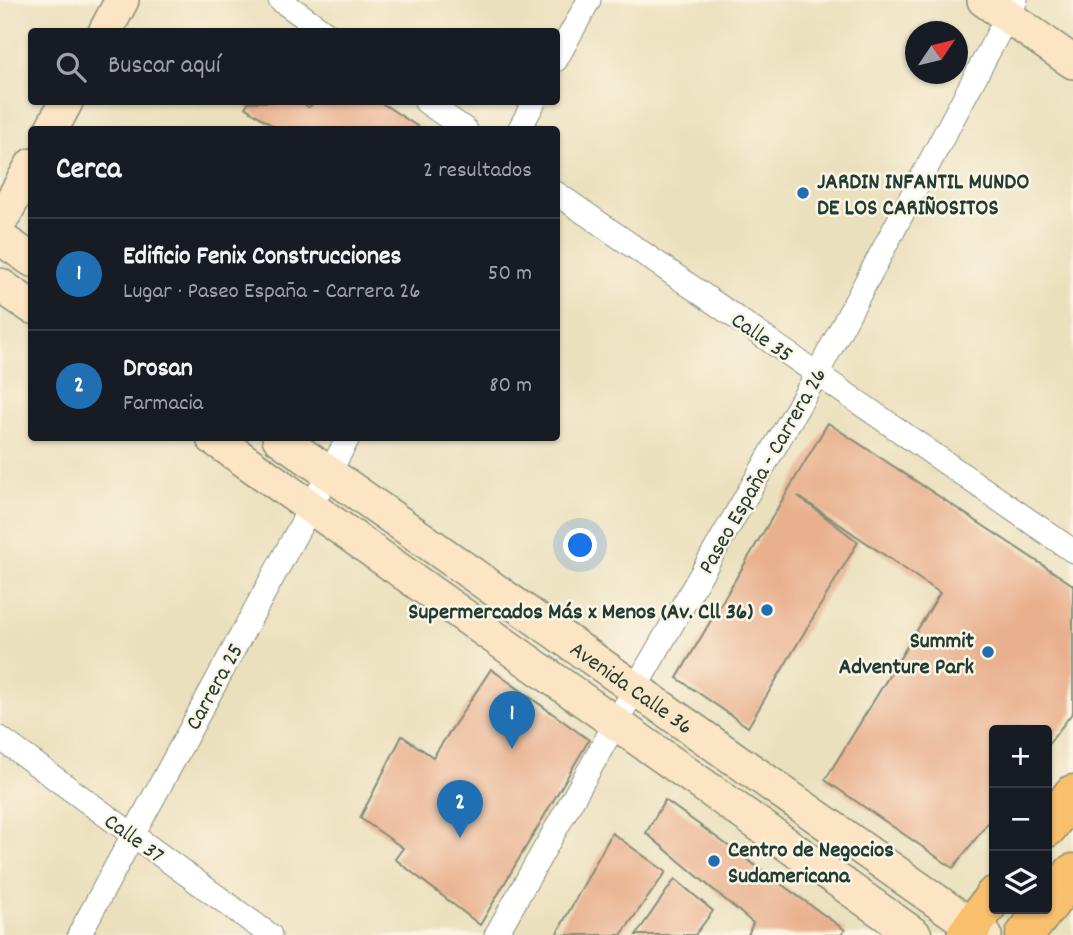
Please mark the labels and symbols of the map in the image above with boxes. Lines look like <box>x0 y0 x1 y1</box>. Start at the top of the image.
north arrow <box>905 21 968 84</box>
place label: JARDIN INFANTIL MUNDO DE LOS CARIÑOSITOS <box>817 167 1029 226</box>
marker: JARDIN INFANTIL MUNDO DE LOS CARIÑOSITOS <box>795 185 811 201</box>
street label: Calle 35 <box>723 305 799 372</box>
street label: Paseo España - Carrera 26 <box>691 363 837 581</box>
your location <box>563 528 597 562</box>
place label: Supermercados Más x Menos (Av. Cll 36) <box>408 597 753 630</box>
marker: Supermercados Más x Menos (Av. Cll 36) <box>759 602 775 618</box>
place label: Summit Adventure Park <box>839 626 975 685</box>
street label: Avenida Calle 36 <box>562 635 699 744</box>
street label: Carrera 25 <box>179 638 253 737</box>
marker: Summit Adventure Park <box>980 644 996 660</box>
pin: 1 <box>489 691 535 749</box>
pin: 2 <box>437 780 483 838</box>
street label: Calle 37 <box>96 807 170 873</box>
place label: Centro de Negocios Sudamericana <box>728 835 894 894</box>
marker: Centro de Negocios Sudamericana <box>706 853 722 869</box>

